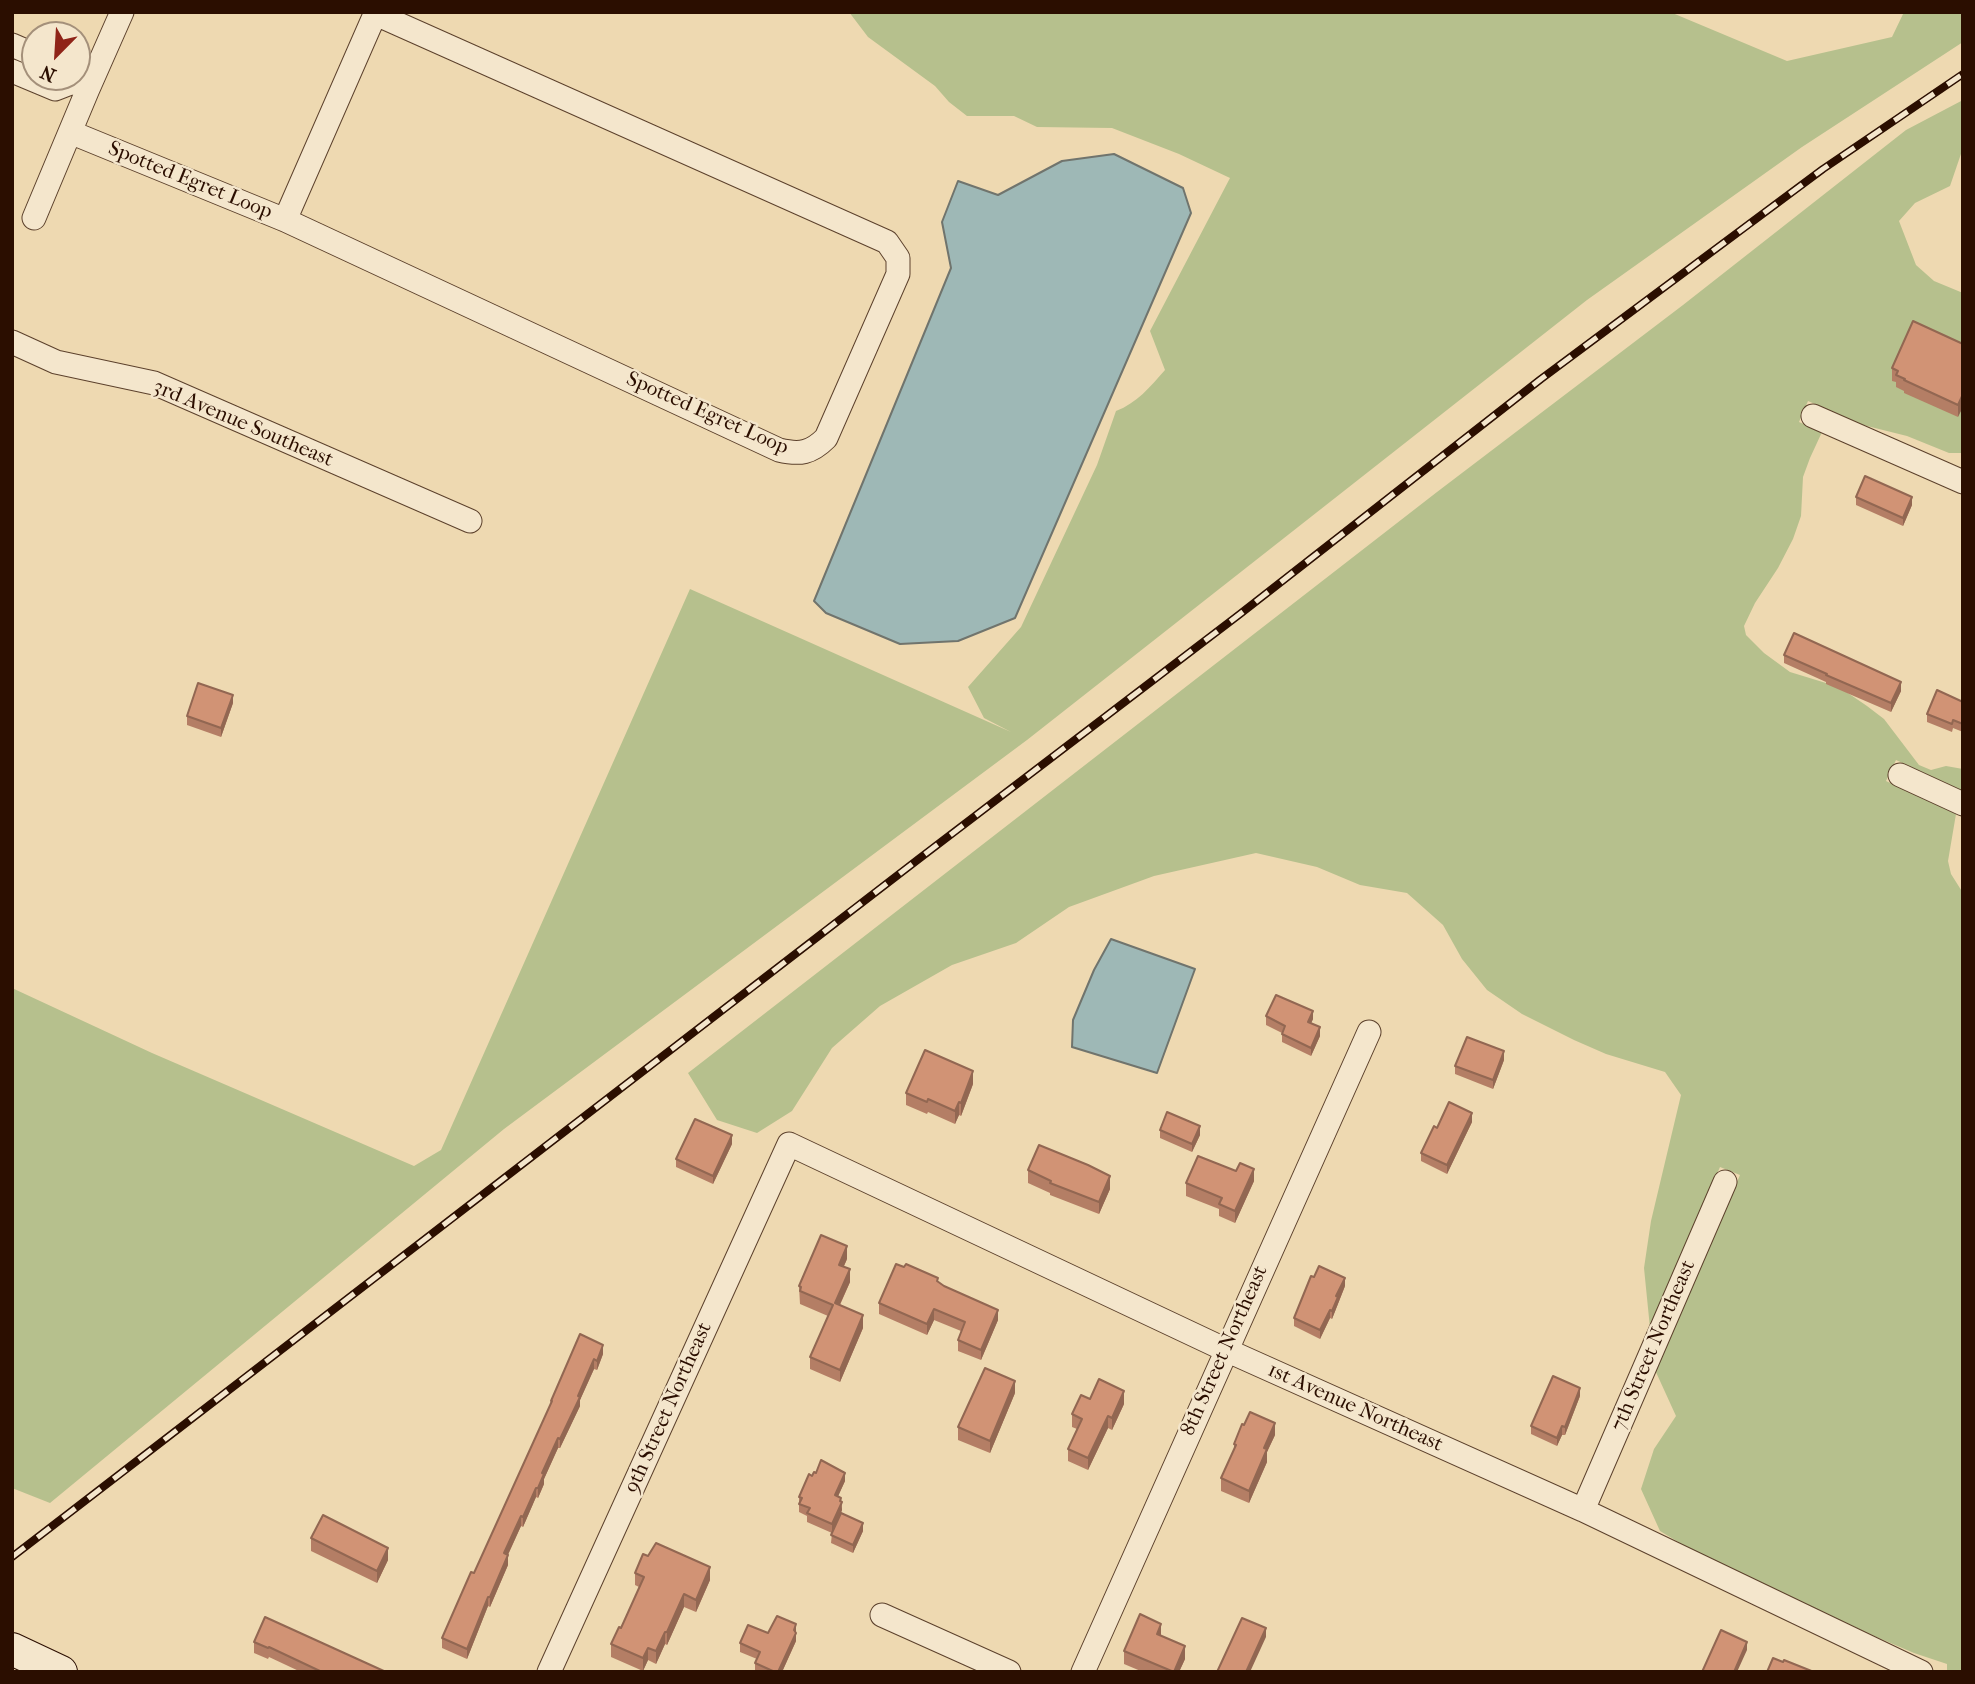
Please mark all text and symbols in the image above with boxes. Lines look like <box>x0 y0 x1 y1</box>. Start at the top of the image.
north arrow <box>21 21 91 91</box>
text: N <box>37 60 59 86</box>
street label: Spotted Egret Loop <box>104 137 276 225</box>
street label: Spotted Egret Loop <box>622 367 792 461</box>
street label: 3rd Avenue Southeast <box>149 375 337 473</box>
street label: 7th Street Northeast <box>1607 1257 1701 1435</box>
street label: 8th Street Northeast <box>1176 1262 1274 1440</box>
street label: 9th Street Northeast <box>620 1319 718 1497</box>
street label: 1st Avenue Northeast <box>1263 1358 1447 1458</box>

